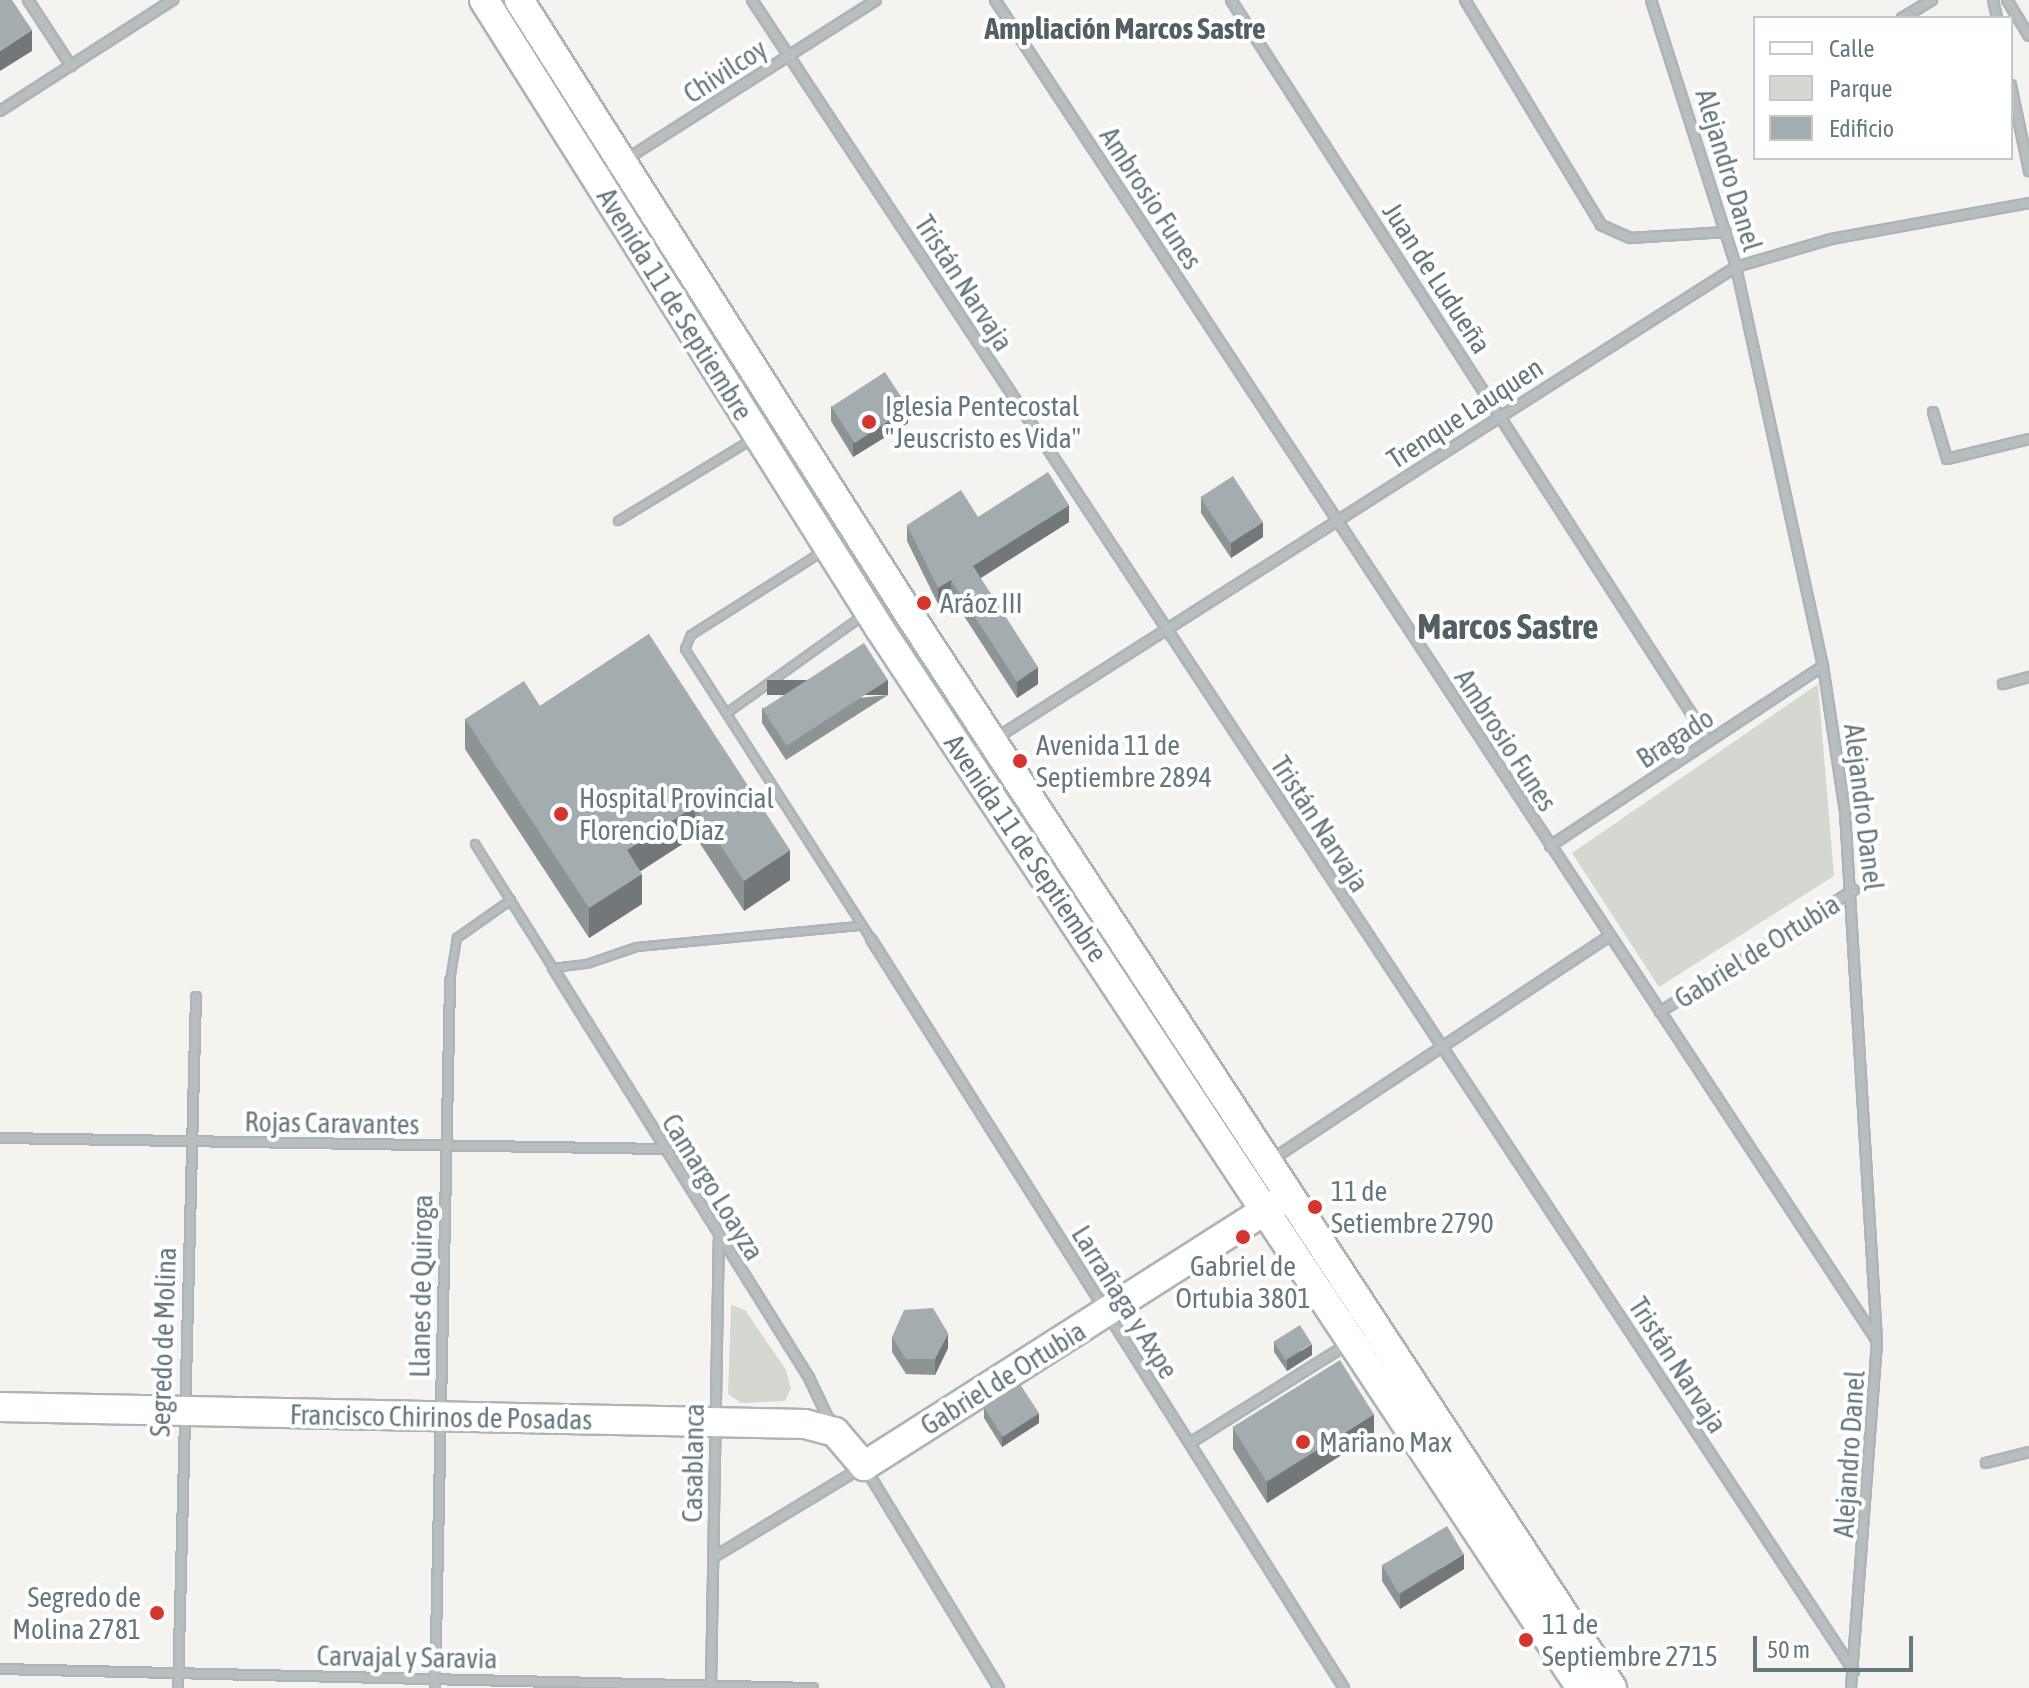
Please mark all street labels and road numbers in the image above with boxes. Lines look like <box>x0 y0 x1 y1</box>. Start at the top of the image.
street label: Chivilcoy <box>677 32 773 110</box>
street label: Alejandro Danel <box>1688 85 1770 255</box>
street label: Ambrosio Funes <box>1093 121 1209 275</box>
street label: Avenida 11 de Septiembre <box>590 182 760 426</box>
street label: Juan de Ludueña <box>1376 196 1498 360</box>
street label: Tristán Narvaja <box>908 209 1020 357</box>
street label: Trenque Lauquen <box>1381 350 1549 476</box>
street label: Ambrosio Funes <box>1448 663 1564 817</box>
street label: Bragado <box>1630 701 1720 775</box>
street label: Alejandro Danel <box>1837 722 1891 892</box>
street label: Avenida 11 de Septiembre <box>937 728 1115 968</box>
street label: Tristán Narvaja <box>1264 750 1376 898</box>
street label: Gabriel de Ortubia <box>1668 887 1846 1015</box>
street label: Rojas Caravantes <box>244 1105 420 1141</box>
street label: Camargo Loayza <box>655 1108 771 1266</box>
street label: Llanes de Quiroga <box>403 1194 439 1378</box>
street label: Larrañaga y Axpe <box>1065 1219 1185 1385</box>
street label: Segredo de Molina <box>143 1247 183 1437</box>
street label: Tristán Narvaja <box>1622 1291 1734 1439</box>
street label: Gabriel de Ortubia <box>914 1314 1092 1442</box>
street label: Alejandro Danel <box>1826 1369 1872 1539</box>
street label: Francisco Chirinos de Posadas <box>290 1398 592 1436</box>
street label: Casablanca <box>675 1403 711 1523</box>
street label: Carvajal y Saravia <box>316 1639 498 1675</box>

